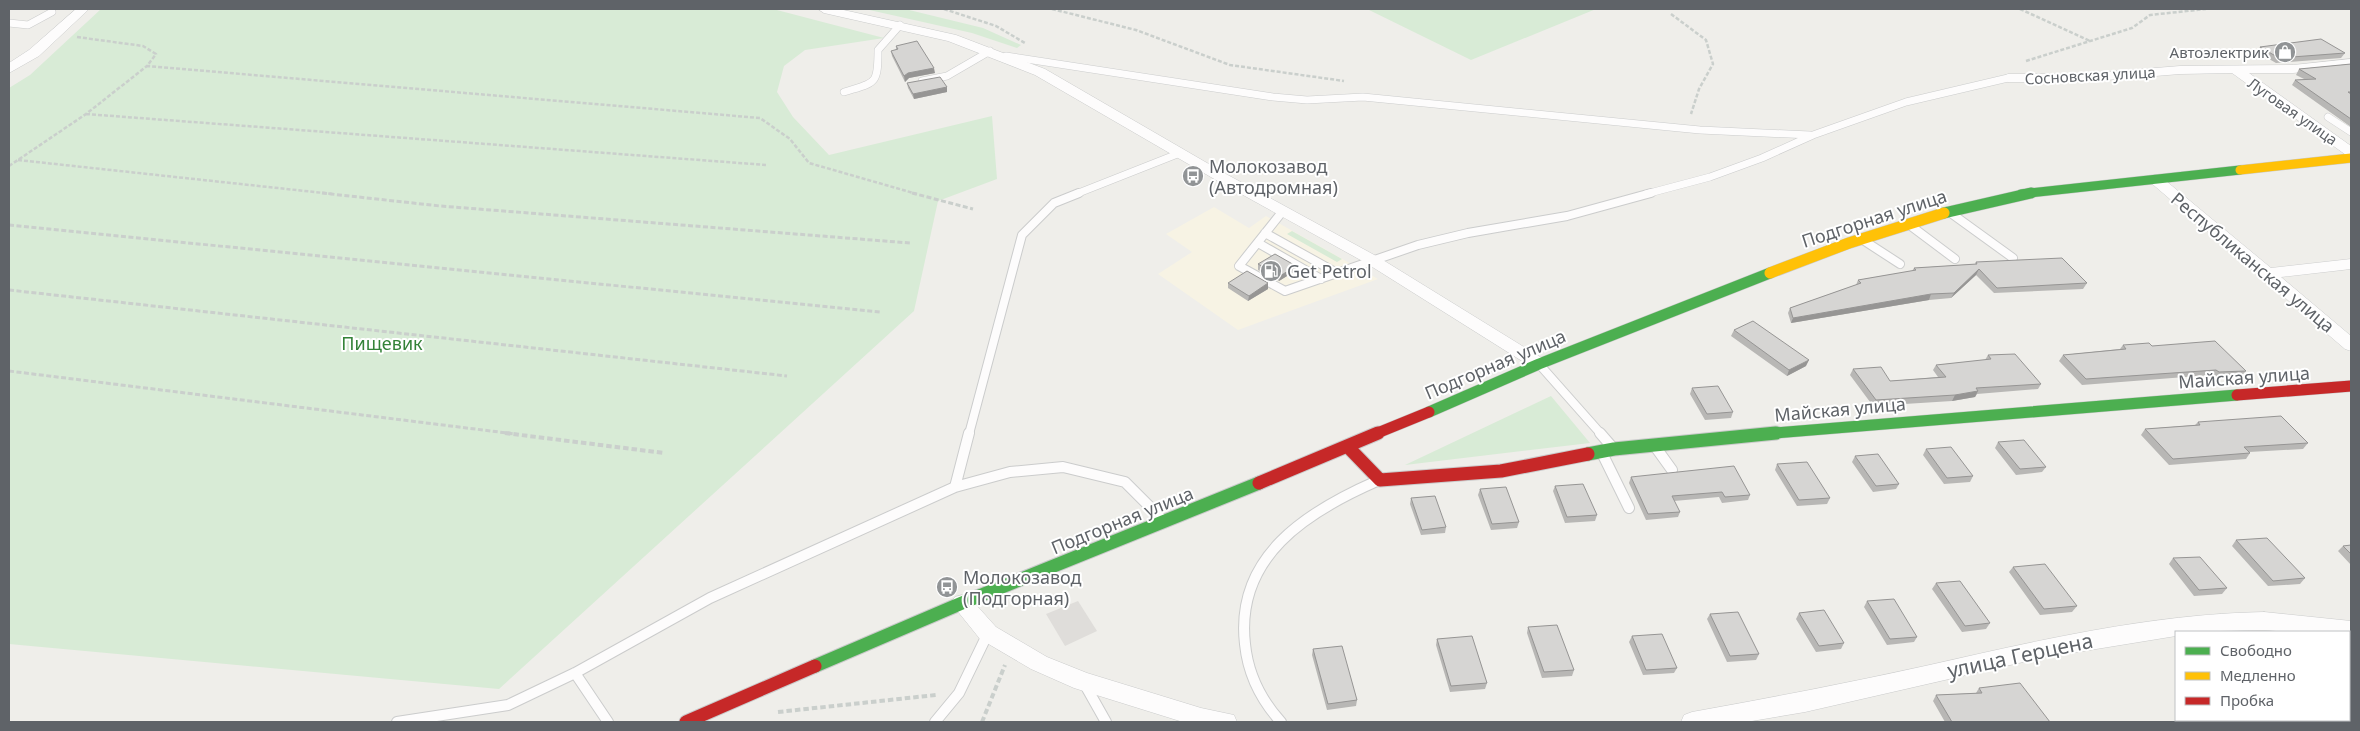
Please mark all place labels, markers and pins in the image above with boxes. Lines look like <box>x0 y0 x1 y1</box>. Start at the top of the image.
shop icon: Автоэлектрик <box>2273 40 2297 64</box>
place label: Автоэлектрик <box>2170 42 2269 62</box>
place label: Молокозавод (Автодромная) <box>1209 154 1338 199</box>
bus stop icon: Молокозавод (Автодромная) <box>1181 164 1205 188</box>
fuel station icon: Get Petrol <box>1259 259 1283 283</box>
place label: Get Petrol <box>1287 259 1372 283</box>
place label: Молокозавод (Подгорная) <box>963 565 1082 610</box>
bus stop icon: Молокозавод (Подгорная) <box>935 575 959 599</box>

